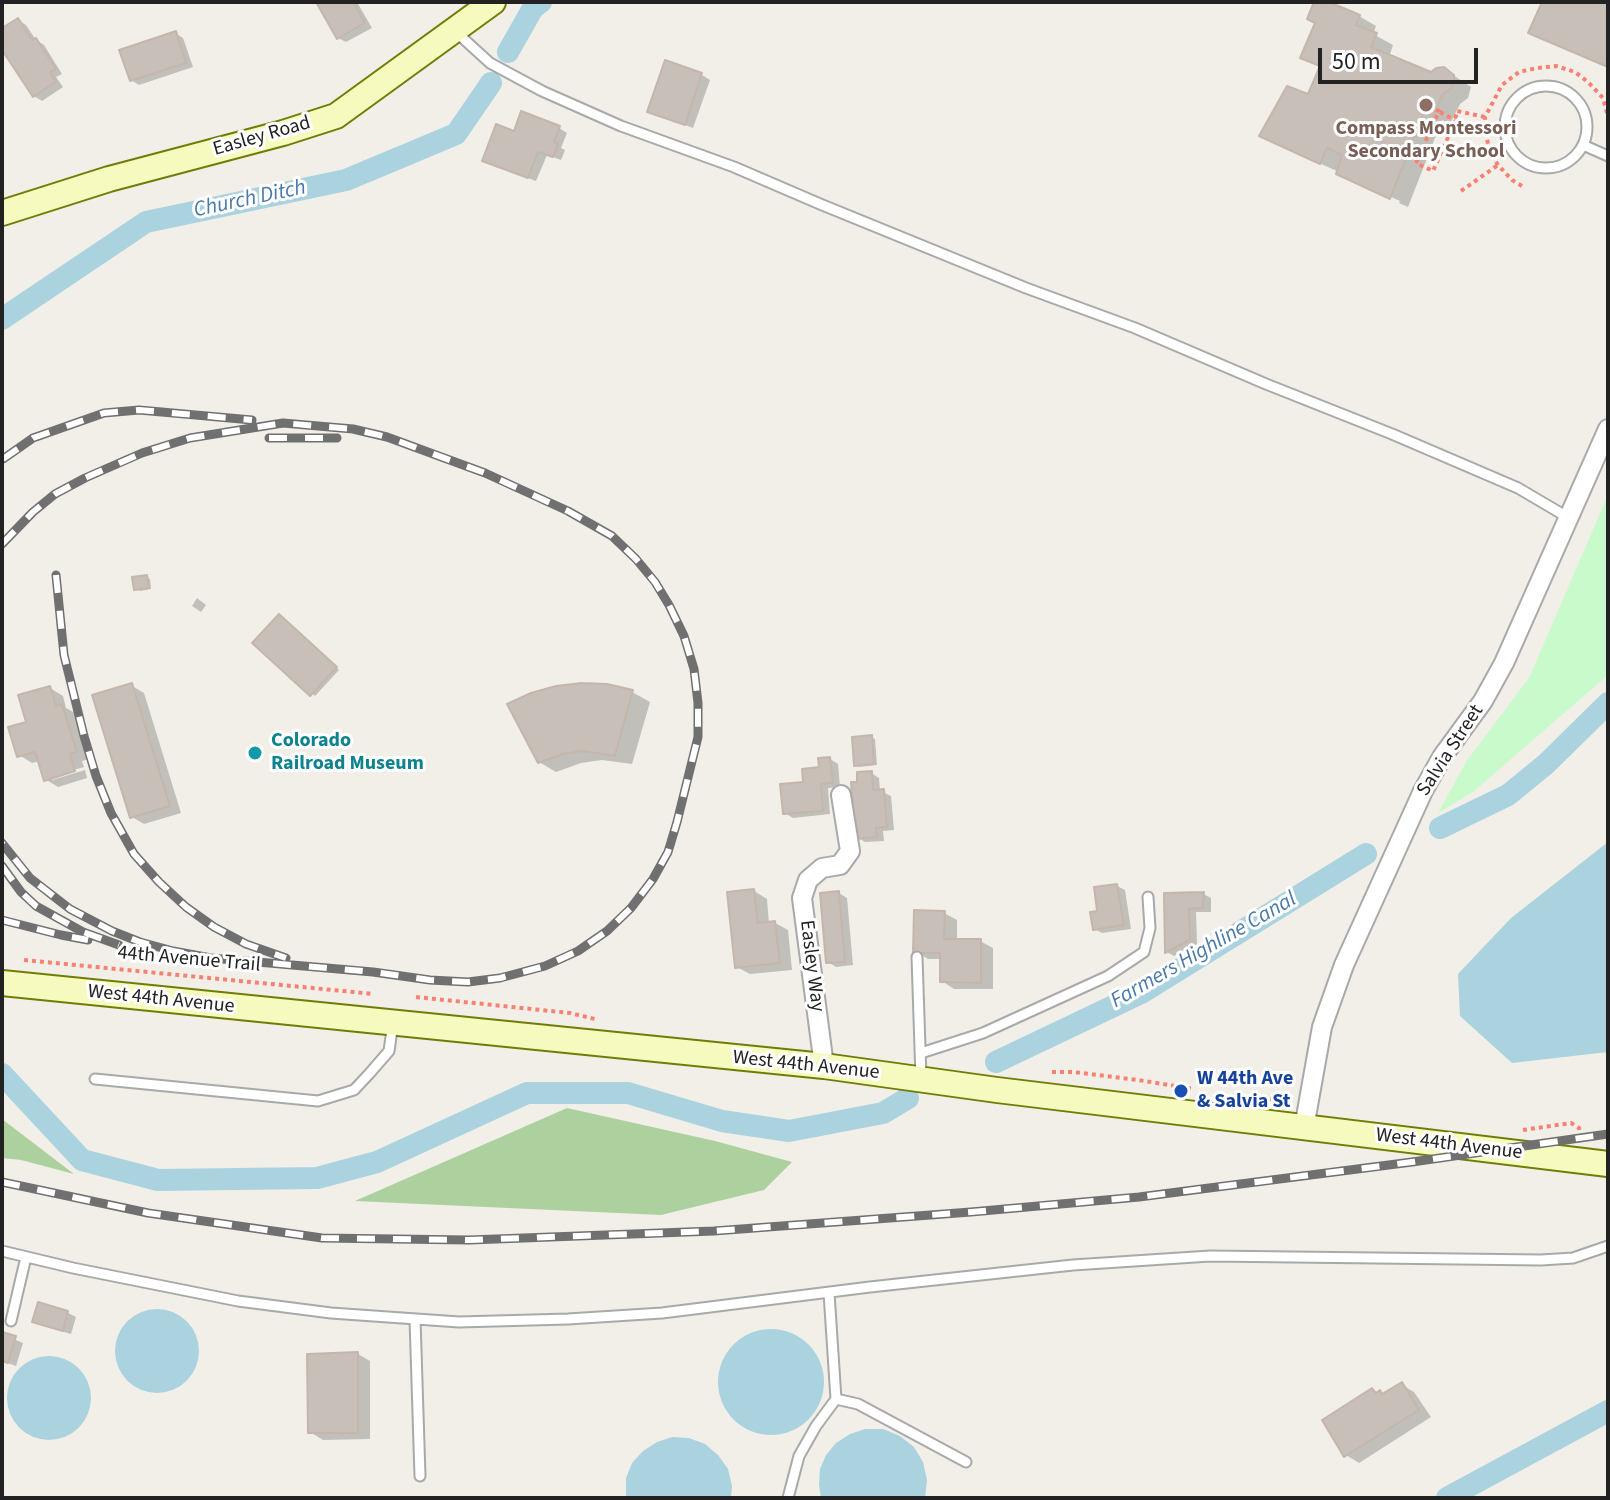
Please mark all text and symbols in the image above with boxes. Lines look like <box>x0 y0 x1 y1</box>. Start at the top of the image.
scale bar <box>1322 32 1482 82</box>
text: 50 m <box>1332 44 1381 79</box>
marker: Compass Montessori Secondary School <box>1417 96 1435 114</box>
street label: Easley Road <box>210 112 314 162</box>
place label: Compass Montessori Secondary School <box>1335 118 1517 165</box>
water label: Church Ditch <box>191 175 309 225</box>
street label: Salvia Street <box>1413 701 1489 801</box>
place label: Colorado Railroad Museum <box>271 730 424 777</box>
marker: Colorado Railroad Museum <box>246 744 264 762</box>
water label: Farmers Highline Canal <box>1106 887 1302 1015</box>
street label: Easley Way <box>793 919 829 1013</box>
street label: 44th Avenue Trail <box>116 942 262 978</box>
street label: West 44th Avenue <box>86 980 236 1020</box>
street label: West 44th Avenue <box>731 1046 881 1086</box>
place label: W 44th Ave & Salvia St <box>1197 1068 1293 1115</box>
marker: W 44th Ave & Salvia St <box>1172 1082 1190 1100</box>
street label: West 44th Avenue <box>1374 1124 1524 1166</box>

